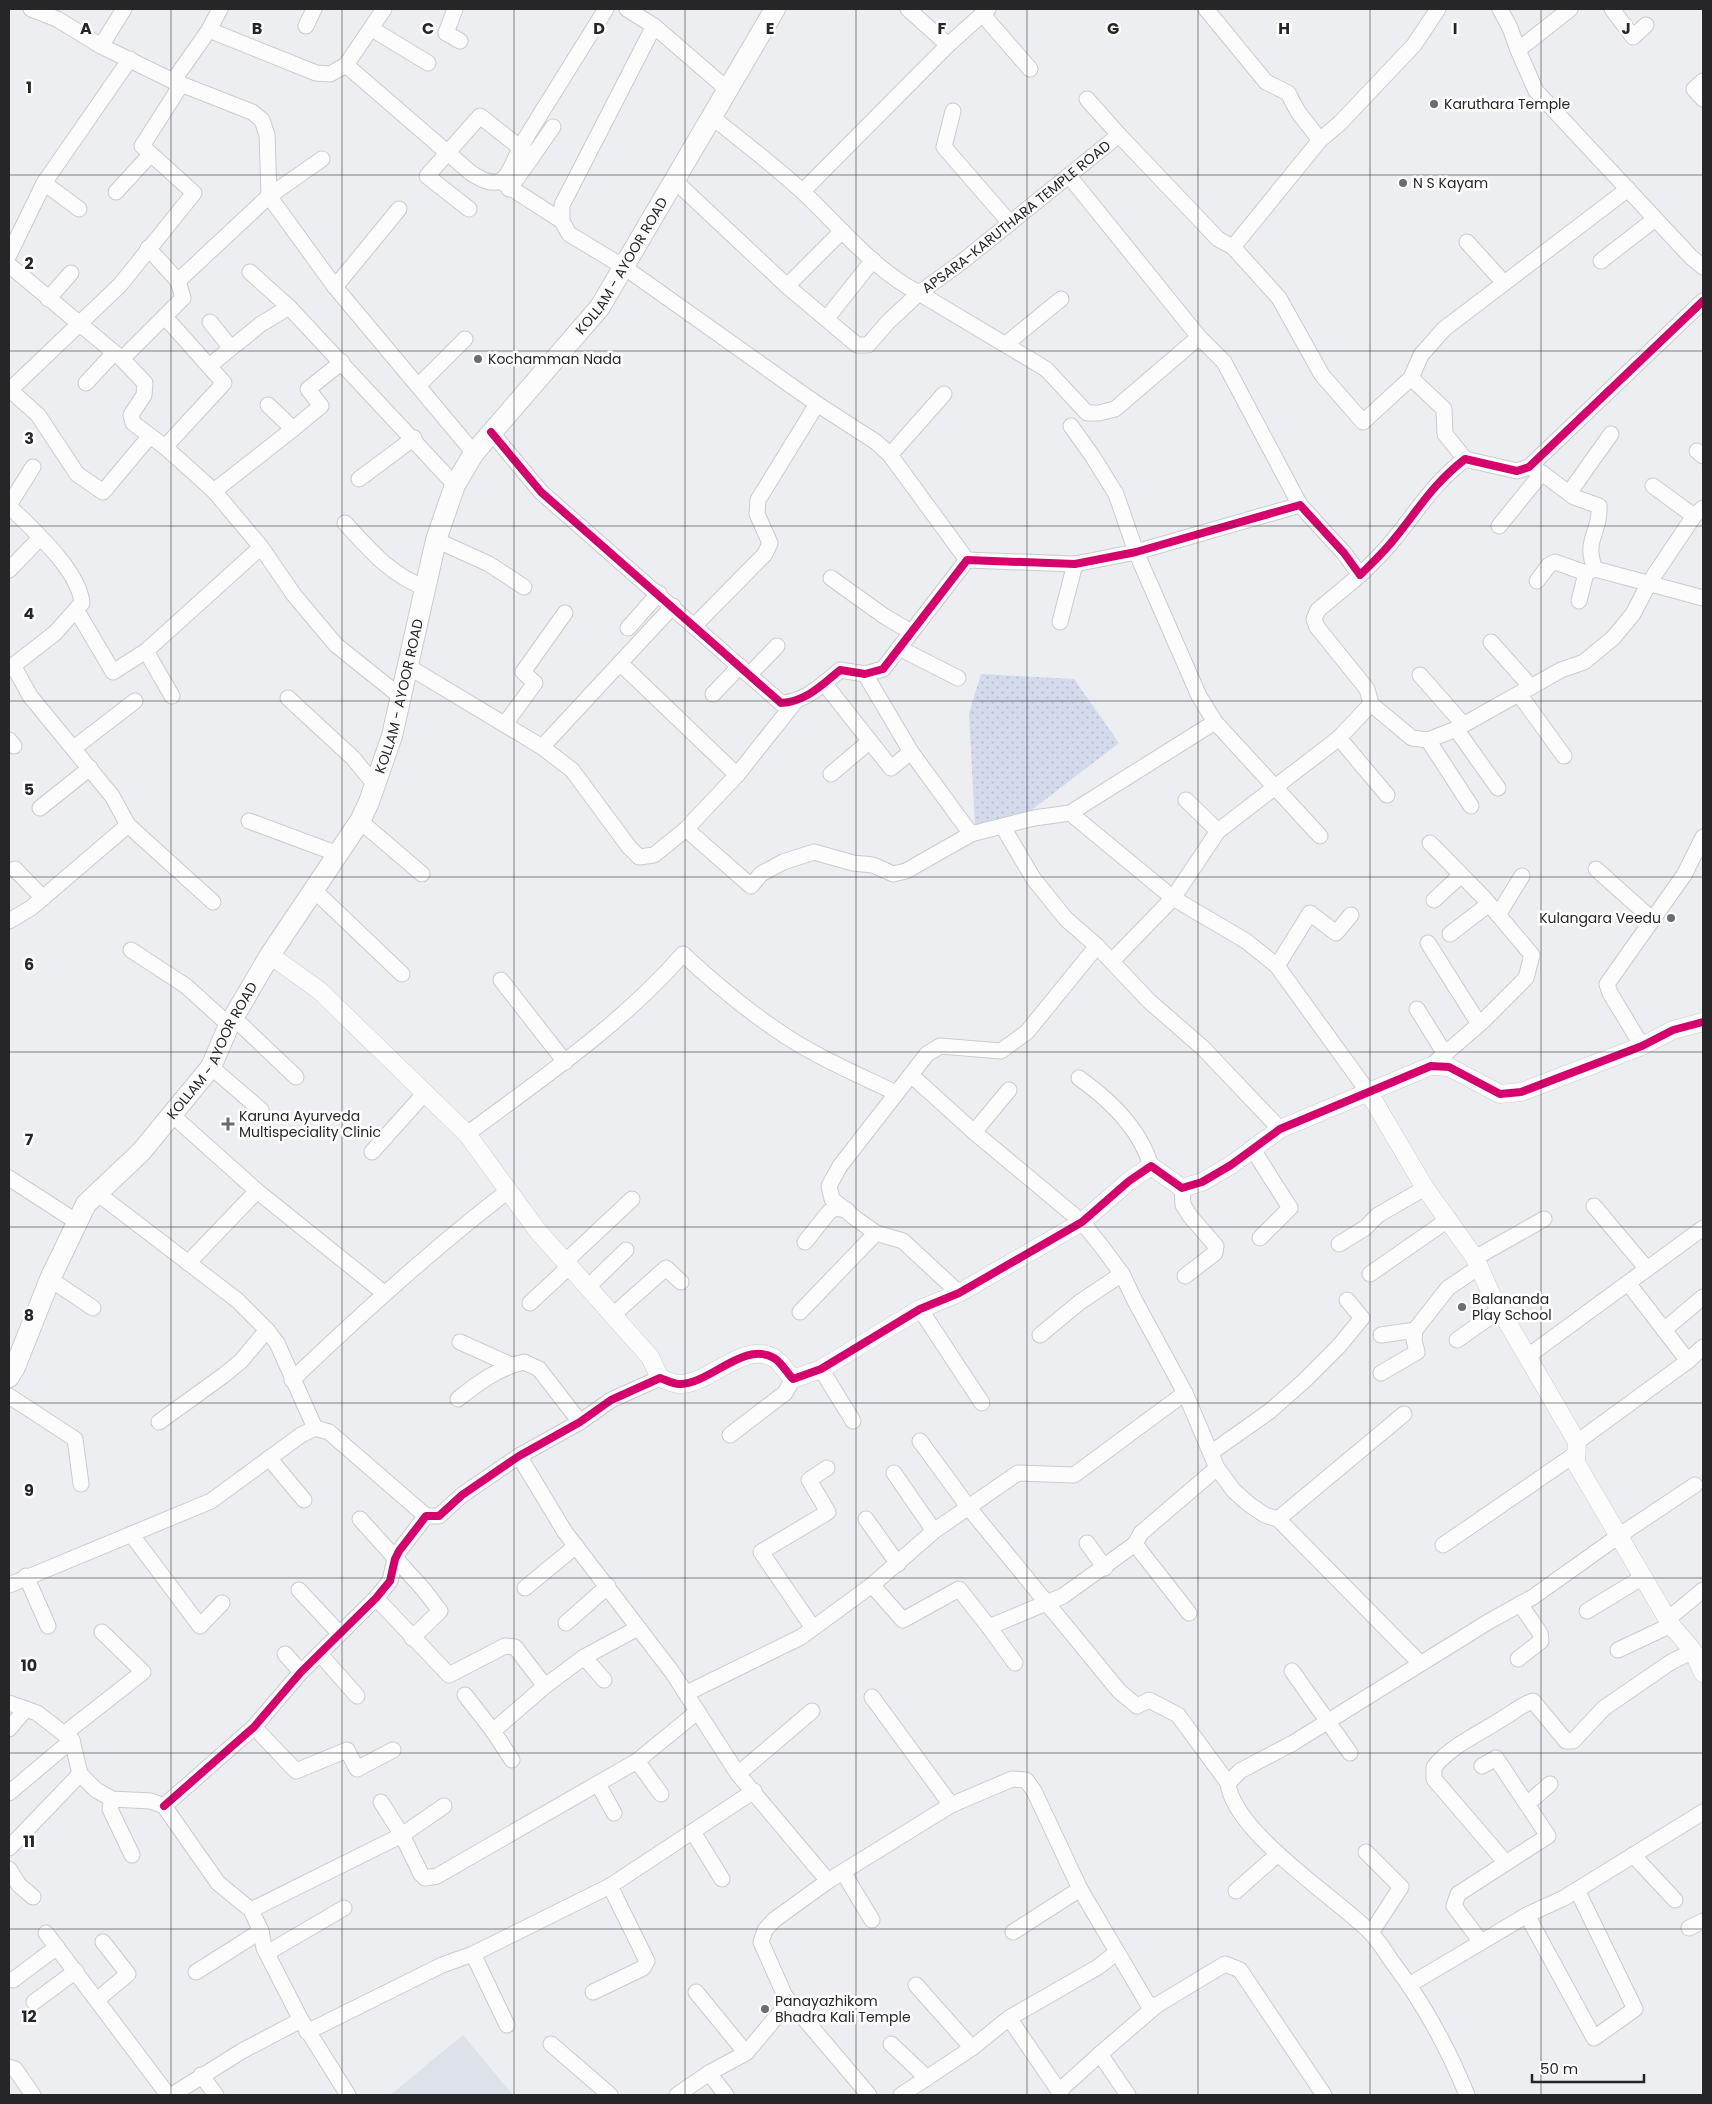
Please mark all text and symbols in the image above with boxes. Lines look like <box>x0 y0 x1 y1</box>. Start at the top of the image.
text: A <box>80 17 92 40</box>
text: B <box>252 17 262 40</box>
text: C <box>422 17 434 40</box>
text: D <box>593 17 605 40</box>
text: E <box>766 17 774 40</box>
text: F <box>938 17 947 40</box>
text: G <box>1107 17 1119 40</box>
text: H <box>1278 17 1290 40</box>
text: I <box>1453 17 1457 40</box>
text: J <box>1621 17 1631 40</box>
text: 1 <box>26 76 32 99</box>
place label: Karuthara Temple <box>1444 94 1571 114</box>
marker: Karuthara Temple <box>1428 98 1440 110</box>
street label: APSARA-KARUTHARA TEMPLE ROAD <box>918 136 1115 298</box>
place label: N S Kayam <box>1413 173 1488 193</box>
marker: N S Kayam <box>1397 177 1409 189</box>
street label: KOLLAM - AYOOR ROAD <box>571 193 672 339</box>
text: 2 <box>24 252 34 275</box>
place label: Kochamman Nada <box>488 349 622 369</box>
marker: Kochamman Nada <box>472 353 484 365</box>
text: 3 <box>24 427 34 450</box>
text: 4 <box>24 602 35 625</box>
street label: KOLLAM - AYOOR ROAD <box>370 617 428 776</box>
text: 5 <box>24 778 34 801</box>
place label: Kulangara Veedu <box>1539 908 1661 928</box>
marker: Kulangara Veedu <box>1665 912 1677 924</box>
text: 6 <box>24 953 34 976</box>
street label: KOLLAM - AYOOR ROAD <box>162 978 262 1123</box>
place label: Karuna Ayurveda Multispeciality Clinic <box>239 1106 381 1142</box>
marker: Karuna Ayurveda Multispeciality Clinic <box>221 1117 235 1131</box>
text: 7 <box>25 1128 34 1151</box>
place label: Balananda Play School <box>1472 1289 1552 1325</box>
marker: Balananda Play School <box>1456 1301 1468 1313</box>
text: 8 <box>24 1304 34 1327</box>
text: 9 <box>24 1479 34 1502</box>
text: 10 <box>21 1654 37 1677</box>
text: 11 <box>23 1830 35 1853</box>
place label: Panayazhikom Bhadra Kali Temple <box>775 1991 911 2027</box>
marker: Panayazhikom Bhadra Kali Temple <box>759 2003 771 2015</box>
text: 12 <box>21 2005 37 2028</box>
scale bar <box>1532 2052 1644 2084</box>
text: 50 m <box>1540 2058 1578 2079</box>

